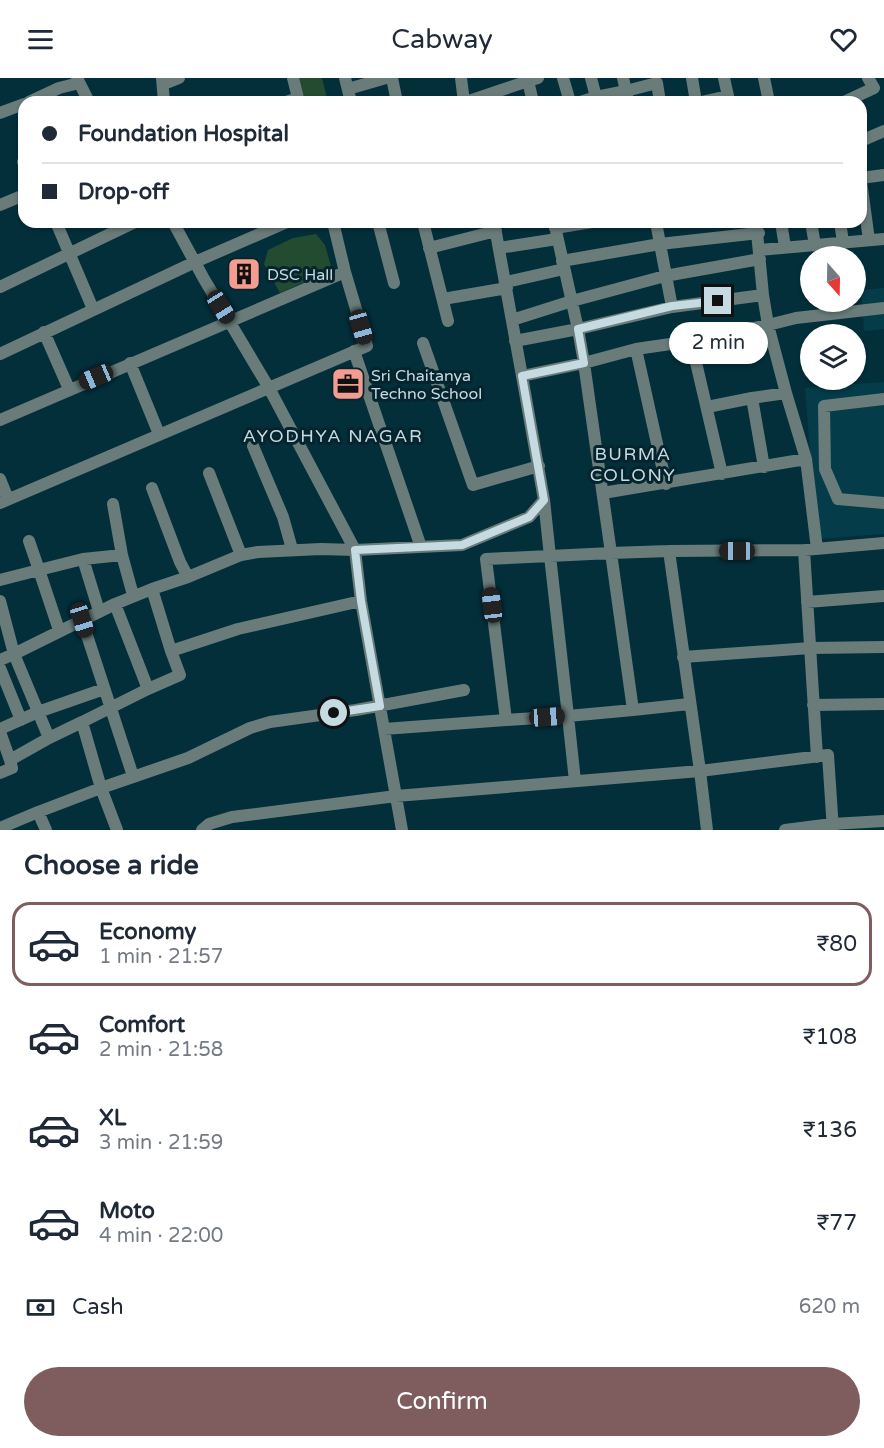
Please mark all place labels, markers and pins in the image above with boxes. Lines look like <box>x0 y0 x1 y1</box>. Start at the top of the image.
building icon: DSC Hall <box>226 256 262 292</box>
place label: DSC Hall <box>267 265 333 285</box>
office icon: Sri Chaitanya Techno School <box>330 366 366 402</box>
place label: Sri Chaitanya Techno School <box>371 366 482 404</box>

